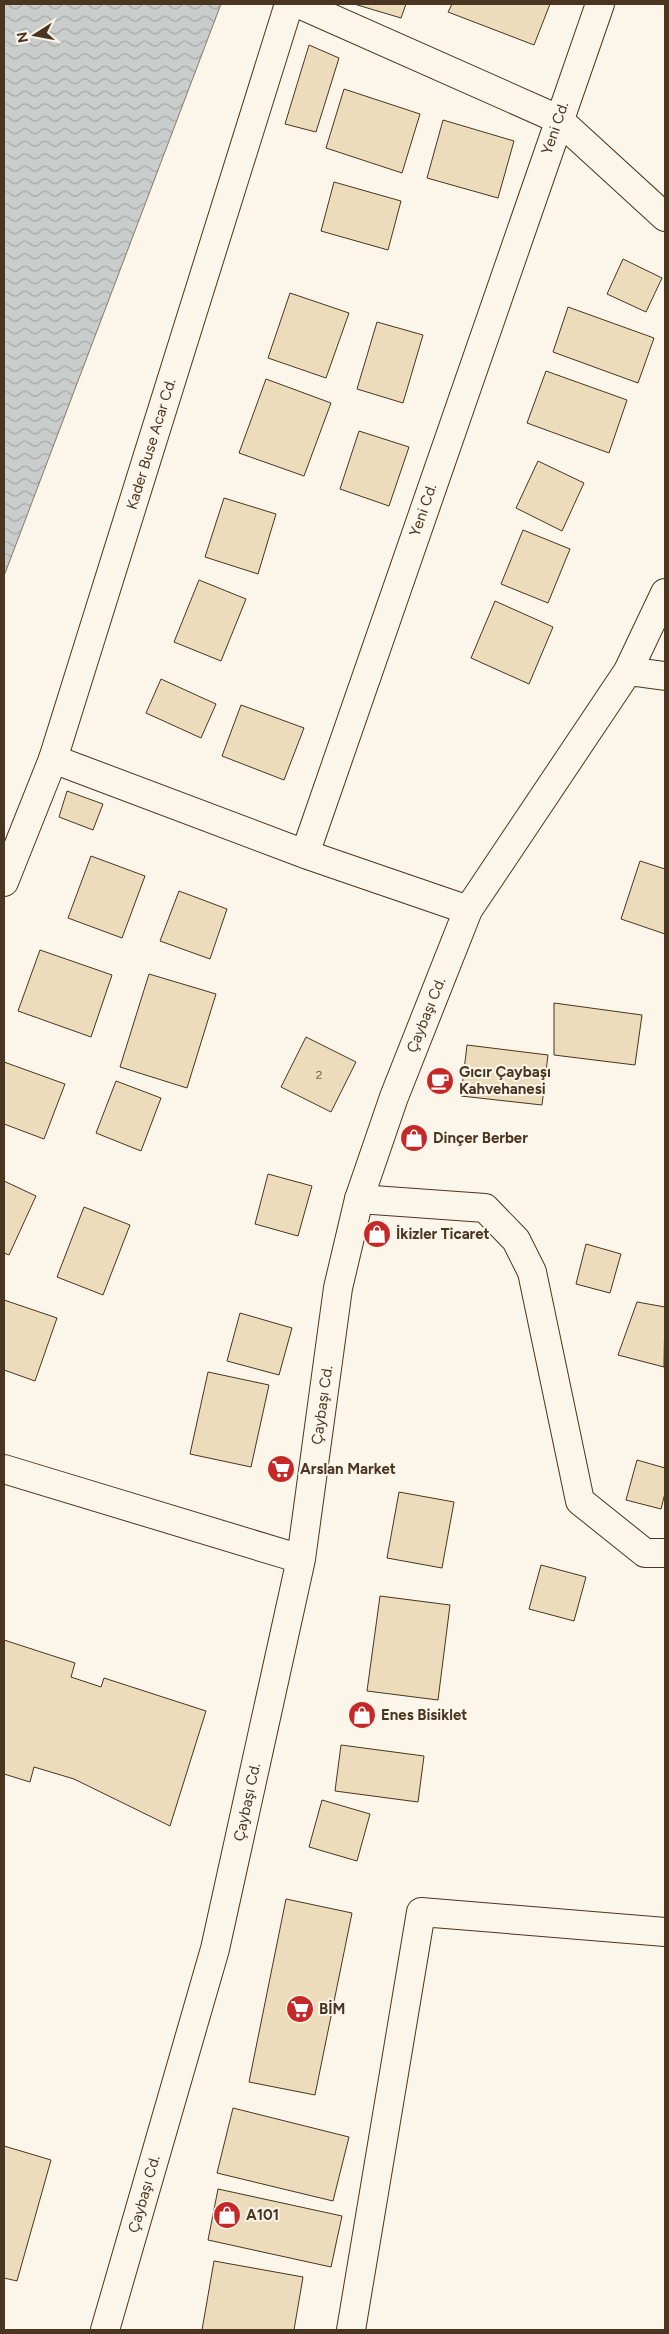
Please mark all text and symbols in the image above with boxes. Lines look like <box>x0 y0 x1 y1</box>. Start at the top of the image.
north arrow <box>10 10 60 60</box>
text: N <box>13 30 32 44</box>
street label: Yeni Cd. <box>538 99 572 157</box>
street label: Kader Buse Acar Cd. <box>122 376 180 512</box>
street label: Yeni Cd. <box>406 481 440 539</box>
street label: Çaybaşı Cd. <box>403 975 449 1055</box>
place label: Gıcır Çaybaşı Kahvehanesi <box>459 1063 551 1098</box>
cafe icon: Gıcır Çaybaşı Kahvehanesi <box>425 1066 455 1096</box>
house number: 2 <box>316 1068 322 1082</box>
shop icon: Dinçer Berber <box>399 1123 429 1153</box>
place label: Dinçer Berber <box>433 1129 528 1147</box>
shop icon: İkizler Ticaret <box>362 1219 392 1249</box>
place label: İkizler Ticaret <box>396 1224 490 1243</box>
street label: Çaybaşı Cd. <box>308 1364 336 1446</box>
supermarket icon: Arslan Market <box>266 1454 296 1484</box>
place label: Arslan Market <box>300 1460 396 1478</box>
shop icon: Enes Bisiklet <box>347 1700 377 1730</box>
place label: Enes Bisiklet <box>381 1706 467 1724</box>
street label: Çaybaşı Cd. <box>230 1761 264 1843</box>
supermarket icon: BİM <box>285 1994 315 2024</box>
place label: BİM <box>319 1999 345 2018</box>
street label: Çaybaşı Cd. <box>124 2153 164 2235</box>
shop icon: A101 <box>212 2200 242 2230</box>
place label: A101 <box>246 2206 279 2224</box>

